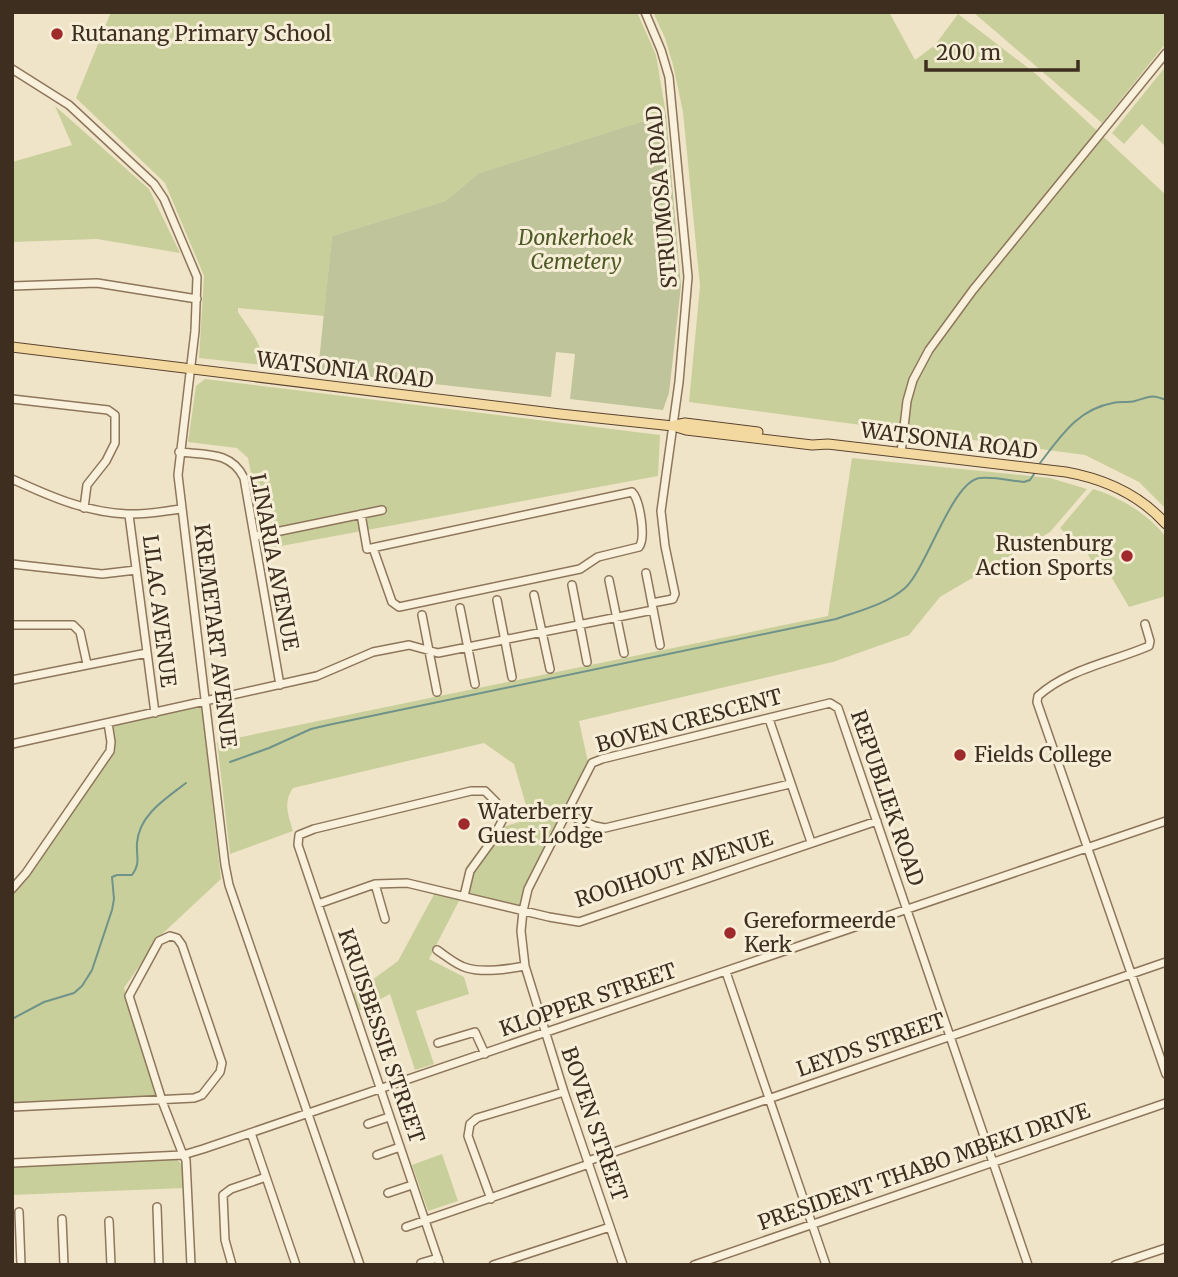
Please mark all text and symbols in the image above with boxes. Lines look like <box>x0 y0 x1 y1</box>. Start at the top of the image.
place label: Rutanang Primary School <box>71 20 332 47</box>
marker: Rutanang Primary School <box>49 26 65 42</box>
scale bar <box>926 28 1078 72</box>
text: 200 m <box>936 39 1001 66</box>
street label: STRUMOSA ROAD <box>640 104 683 290</box>
park label: Donkerhoek Cemetery <box>517 224 634 275</box>
street label: WATSONIA ROAD <box>254 345 435 394</box>
street label: WATSONIA ROAD <box>858 416 1039 465</box>
street label: LINARIA AVENUE <box>244 471 305 653</box>
street label: KREMETART AVENUE <box>188 522 243 750</box>
place label: Rustenburg Action Sports <box>975 530 1113 581</box>
street label: LILAC AVENUE <box>137 533 182 689</box>
marker: Rustenburg Action Sports <box>1119 548 1135 564</box>
street label: BOVEN CRESCENT <box>593 683 785 758</box>
street label: REPUBLIEK ROAD <box>845 706 930 890</box>
place label: Fields College <box>974 741 1112 768</box>
marker: Fields College <box>952 747 968 763</box>
place label: Waterberry Guest Lodge <box>477 798 603 849</box>
marker: Waterberry Guest Lodge <box>456 816 472 832</box>
street label: ROOIHOUT AVENUE <box>572 824 777 913</box>
place label: Gereformeerde Kerk <box>744 907 896 958</box>
street label: KRUISBESSIE STREET <box>332 925 431 1147</box>
marker: Gereformeerde Kerk <box>722 925 738 941</box>
street label: KLOPPER STREET <box>496 957 680 1042</box>
street label: LEYDS STREET <box>793 1006 949 1083</box>
street label: BOVEN STREET <box>555 1043 634 1205</box>
street label: PRESIDENT THABO MBEKI DRIVE <box>754 1097 1094 1236</box>

